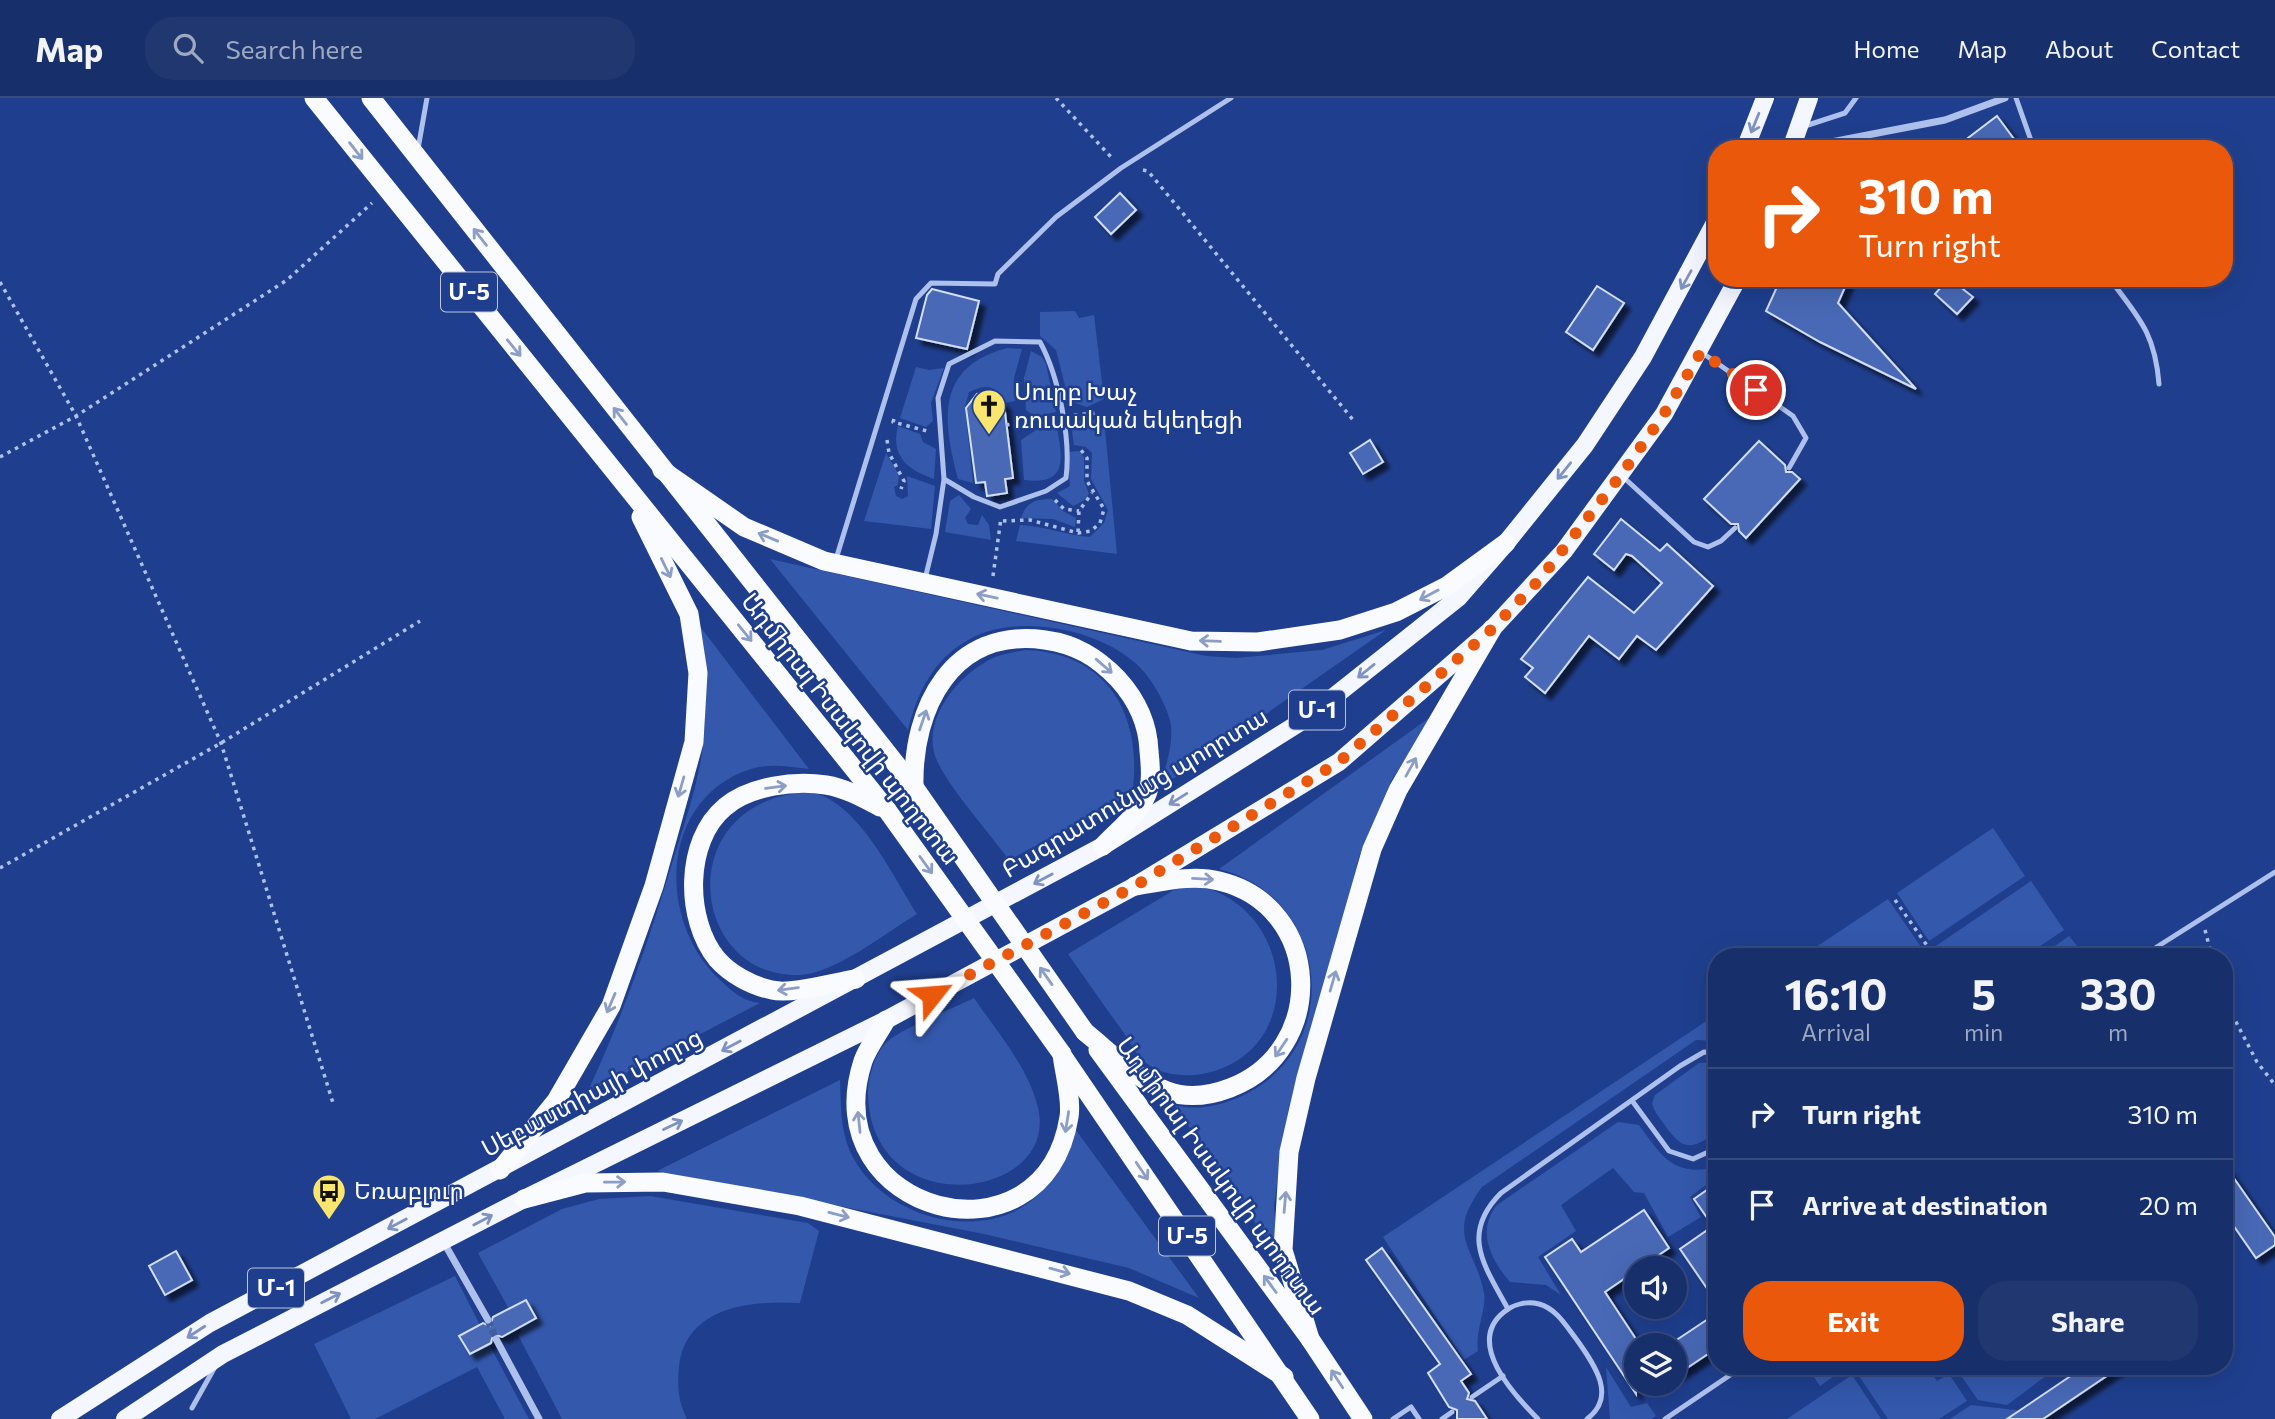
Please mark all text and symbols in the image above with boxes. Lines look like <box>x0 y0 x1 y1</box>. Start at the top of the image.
search box <box>145 17 635 80</box>
text: Map <box>35 28 103 69</box>
icon: search <box>169 29 207 67</box>
text: Search here <box>225 33 363 64</box>
text: Home <box>1854 34 1920 63</box>
text: Map <box>1958 34 2007 63</box>
text: About <box>2045 34 2113 63</box>
text: Contact <box>2151 34 2240 63</box>
one-way arrow <box>1748 112 1761 134</box>
one-way arrow <box>349 142 364 160</box>
text: 310 m <box>1858 164 1993 224</box>
icon: right <box>1743 168 1834 259</box>
text: Turn right <box>1858 224 2001 264</box>
one-way arrow <box>473 228 488 247</box>
one-way arrow <box>1679 269 1693 289</box>
road number: Մ-5 <box>441 272 497 312</box>
one-way arrow <box>507 338 522 356</box>
pin <box>1726 360 1786 420</box>
icon: arrive <box>1737 371 1775 409</box>
place label: Սուրբ Խաչ ռուսական եկեղեցի <box>1014 376 1243 434</box>
church icon: Սուրբ Խաչ ռուսական եկեղեցի <box>970 387 1008 436</box>
one-way arrow <box>613 408 628 426</box>
one-way arrow <box>1556 462 1571 480</box>
one-way arrow <box>758 530 780 543</box>
one-way arrow <box>660 557 674 578</box>
street label: Ադմիրալ Իսակովի պողոտա <box>735 587 966 870</box>
one-way arrow <box>1420 588 1440 602</box>
one-way arrow <box>976 589 999 603</box>
one-way arrow <box>737 623 752 642</box>
one-way arrow <box>1199 634 1222 648</box>
one-way arrow <box>1095 658 1113 674</box>
one-way arrow <box>1357 664 1375 679</box>
road number: Մ-1 <box>1289 690 1345 730</box>
street label: Բագրատունյաց պողոտա <box>996 701 1273 884</box>
one-way arrow <box>918 710 930 732</box>
one-way arrow <box>1404 758 1418 778</box>
one-way arrow <box>674 775 687 798</box>
one-way arrow <box>764 780 787 793</box>
one-way arrow <box>1169 793 1189 807</box>
one-way arrow <box>919 855 933 874</box>
one-way arrow <box>1033 872 1054 886</box>
one-way arrow <box>1191 873 1214 886</box>
position arrow <box>895 958 969 1032</box>
one-way arrow <box>1039 967 1053 986</box>
text: 16:10 <box>1785 967 1888 1019</box>
text: 5 <box>1971 967 1996 1019</box>
text: 330 <box>2080 967 2156 1019</box>
one-way arrow <box>1328 970 1341 992</box>
one-way arrow <box>777 983 800 996</box>
one-way arrow <box>604 992 617 1014</box>
text: Arrival <box>1801 1018 1871 1046</box>
text: min <box>1964 1018 2003 1046</box>
text: m <box>2108 1018 2128 1046</box>
street label: Սեբաստիայի փողոց <box>476 1021 707 1163</box>
street label: Ադմիրալ Իսակովի պողոտա <box>1111 1030 1333 1320</box>
one-way arrow <box>1274 1038 1288 1057</box>
one-way arrow <box>721 1040 742 1053</box>
icon: right <box>1743 1095 1781 1133</box>
text: Turn right <box>1802 1098 1921 1129</box>
text: 310 m <box>2127 1098 2198 1129</box>
one-way arrow <box>1060 1110 1073 1133</box>
one-way arrow <box>852 1111 865 1133</box>
one-way arrow <box>662 1118 683 1131</box>
one-way arrow <box>1135 1161 1149 1180</box>
bus stop icon: Եռաբլուր <box>310 1172 348 1221</box>
place label: Եռաբլուր <box>354 1175 464 1205</box>
one-way arrow <box>603 1176 626 1189</box>
icon: arrive <box>1743 1186 1781 1224</box>
text: Arrive at destination <box>1802 1189 2048 1220</box>
text: 20 m <box>2139 1189 2198 1220</box>
one-way arrow <box>1279 1191 1292 1214</box>
one-way arrow <box>827 1209 850 1222</box>
one-way arrow <box>473 1212 493 1226</box>
one-way arrow <box>387 1217 407 1231</box>
road number: Մ-5 <box>1159 1217 1215 1256</box>
map controls <box>1624 1256 1687 1396</box>
button: sound <box>1624 1256 1687 1319</box>
one-way arrow <box>1048 1265 1070 1278</box>
road number: Մ-1 <box>248 1268 304 1308</box>
one-way arrow <box>1263 1275 1278 1294</box>
button: Exit <box>1743 1281 1964 1361</box>
button: Share <box>1978 1281 2198 1361</box>
one-way arrow <box>320 1291 341 1304</box>
one-way arrow <box>187 1325 207 1339</box>
button: layers <box>1624 1333 1687 1396</box>
one-way arrow <box>1329 1370 1344 1389</box>

